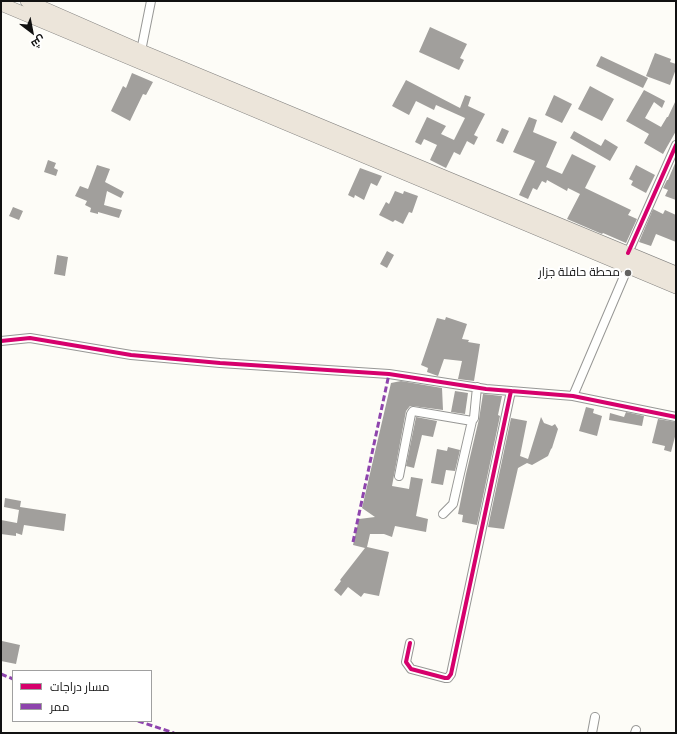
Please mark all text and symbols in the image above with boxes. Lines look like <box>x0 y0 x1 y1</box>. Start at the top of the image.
north arrow <box>12 12 52 52</box>
text: ش <box>29 32 48 52</box>
place label: محطة حافلة جزار <box>539 266 620 280</box>
marker: محطة حافلة جزار <box>623 268 633 278</box>
legend <box>12 670 152 722</box>
text: مسار دراجات <box>50 679 110 694</box>
text: ممر <box>50 699 69 714</box>

